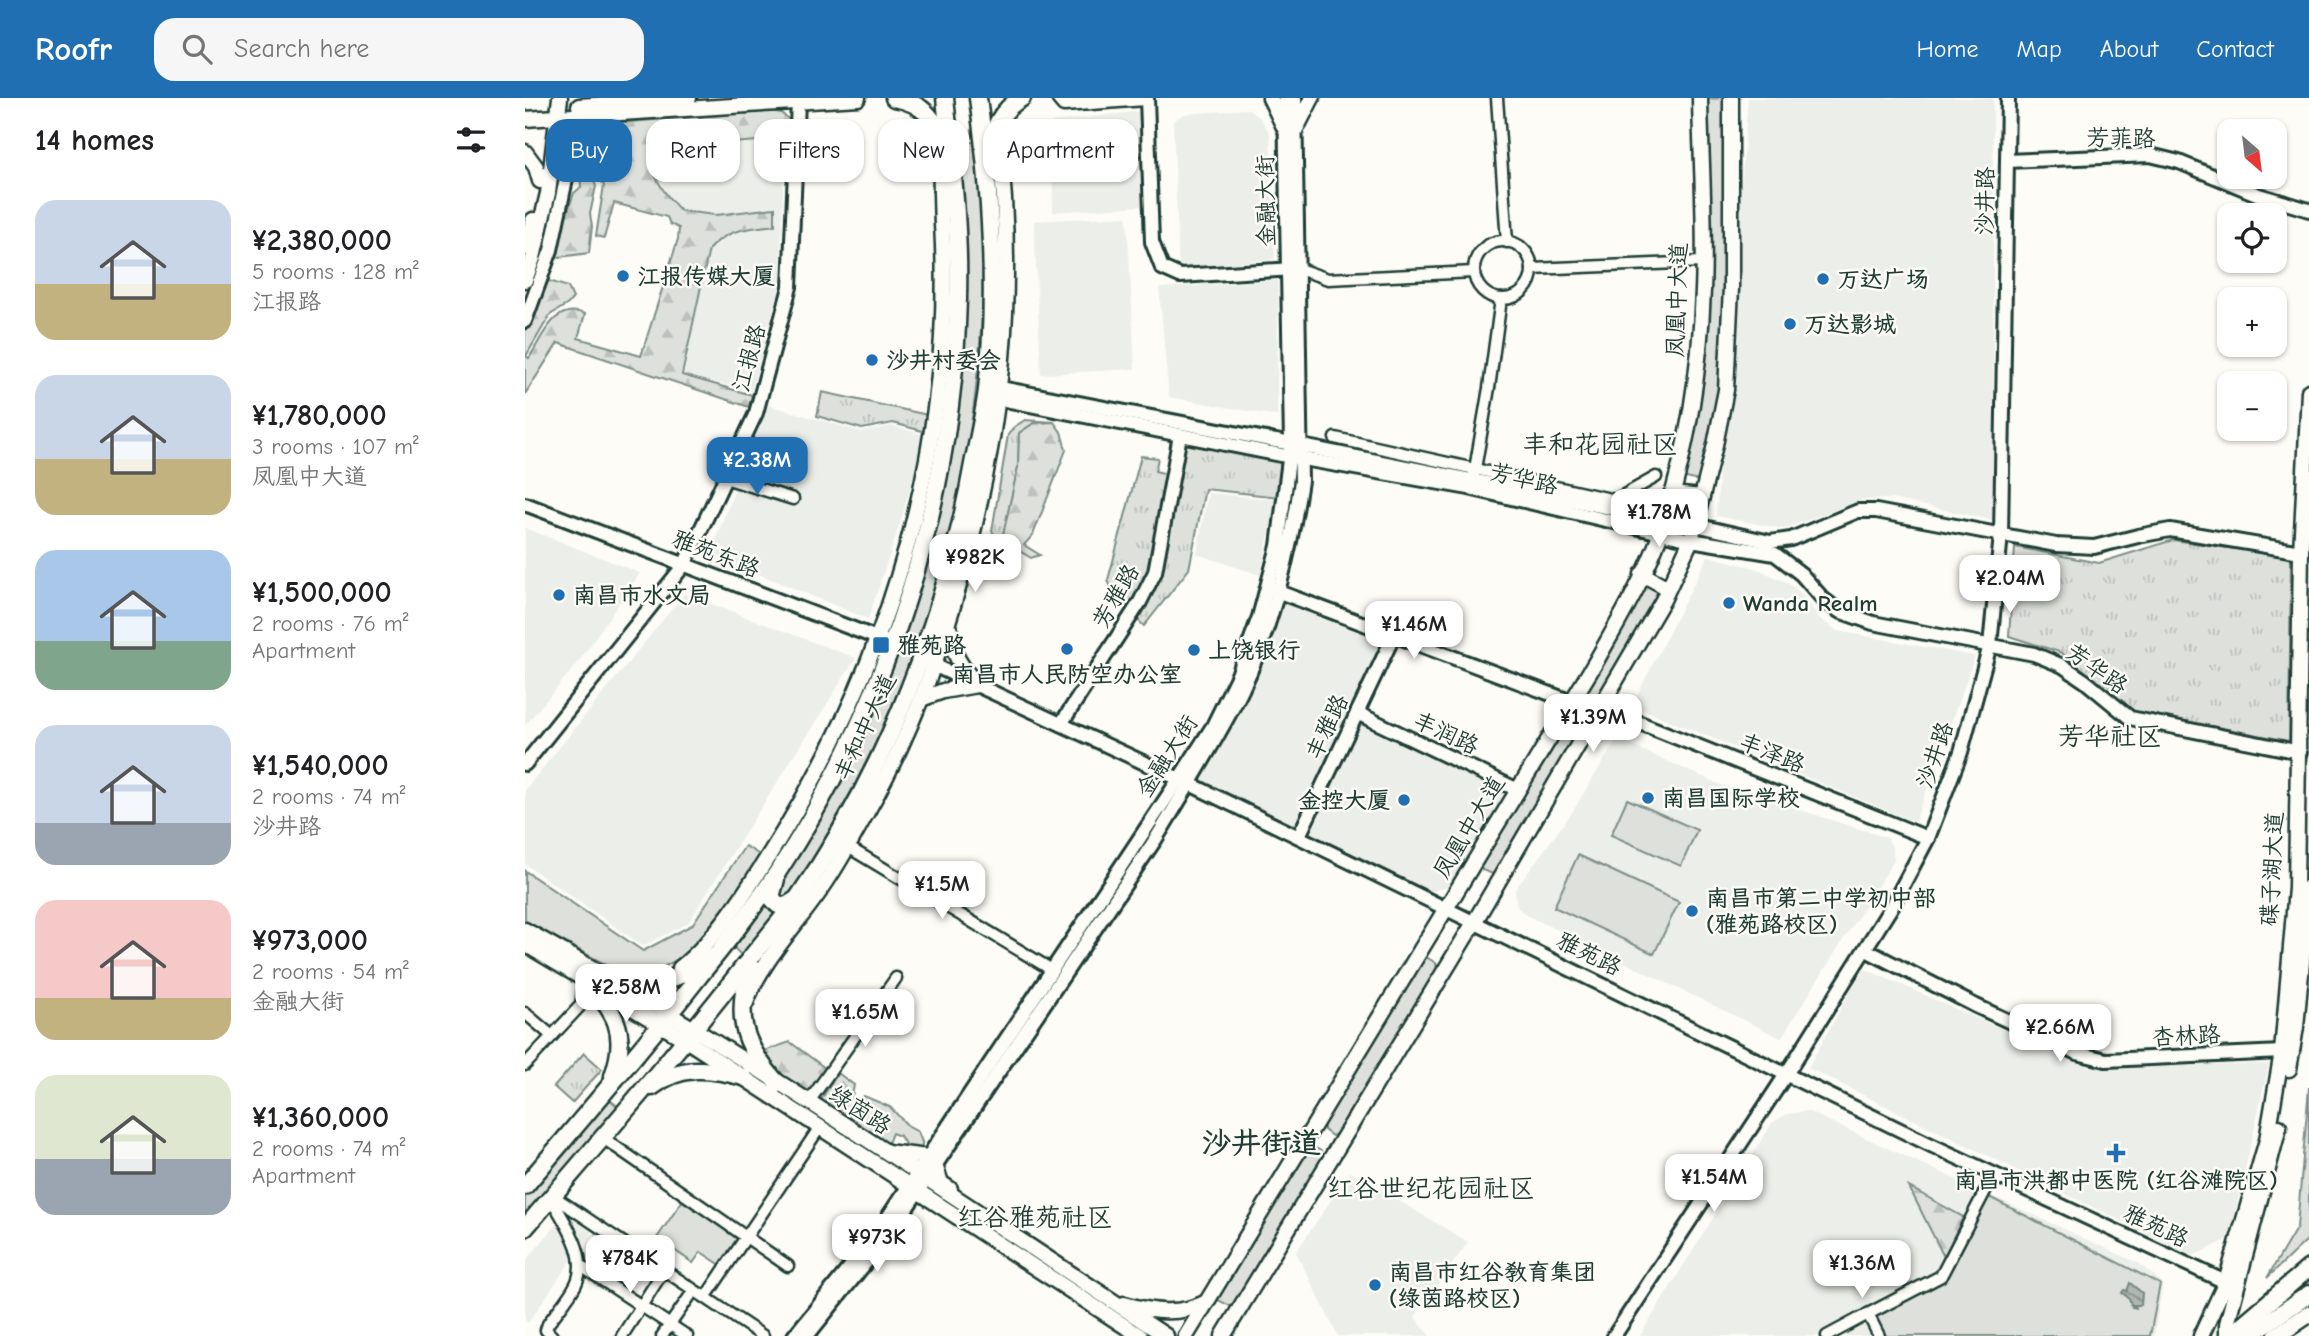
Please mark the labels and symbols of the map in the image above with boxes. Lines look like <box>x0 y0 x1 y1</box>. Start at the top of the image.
north arrow <box>2217 119 2287 189</box>
street label: 芳菲路 <box>2086 124 2156 152</box>
street label: 金融大街 <box>1252 155 1280 247</box>
street label: 沙井路 <box>1971 166 1999 236</box>
street label: 凤凰中大道 <box>1662 242 1692 358</box>
place label: 江报传媒大厦 <box>637 263 775 290</box>
place label: 万达广场 <box>1837 266 1929 293</box>
marker: 江报传媒大厦 <box>615 268 631 284</box>
marker: 万达广场 <box>1815 271 1831 287</box>
place label: 万达影城 <box>1804 311 1896 338</box>
marker: 万达影城 <box>1782 316 1798 332</box>
street label: 江报路 <box>727 321 771 395</box>
place label: 沙井村委会 <box>886 347 1001 374</box>
marker: 沙井村委会 <box>864 352 880 368</box>
district label: 丰和花园社区 <box>1522 430 1678 460</box>
pin: ¥2.38M <box>700 438 814 497</box>
street label: 芳华路 <box>1487 458 1561 500</box>
pin: ¥1.78M <box>1602 490 1716 549</box>
street label: 雅苑东路 <box>668 525 764 583</box>
pin: ¥982K <box>926 534 1024 594</box>
pin: ¥2.04M <box>1953 556 2067 615</box>
street label: 芳雅路 <box>1087 559 1145 633</box>
place label: 南昌市水文局 <box>573 582 711 609</box>
marker: 南昌市水文局 <box>551 587 567 603</box>
place label: Wanda Realm <box>1743 590 1878 617</box>
marker: Wanda Realm <box>1721 595 1737 611</box>
pin: ¥1.46M <box>1357 602 1471 661</box>
place label: 雅苑路 <box>897 632 966 659</box>
marker: 雅苑路 <box>871 635 891 655</box>
place label: 上饶银行 <box>1208 637 1300 664</box>
street label: 芳华路 <box>2061 638 2133 700</box>
marker: 南昌市人民防空办公室 <box>1059 641 1075 657</box>
marker: 上饶银行 <box>1186 642 1202 658</box>
place label: 南昌市人民防空办公室 <box>952 661 1182 688</box>
street label: 丰和中大道 <box>828 669 902 785</box>
street label: 丰雅路 <box>1300 690 1354 764</box>
pin: ¥1.39M <box>1536 694 1650 754</box>
street label: 丰润路 <box>1409 706 1483 760</box>
street label: 金融大街 <box>1131 710 1203 802</box>
street label: 沙井路 <box>1911 718 1959 792</box>
district label: 芳华社区 <box>2058 722 2162 752</box>
street label: 丰泽路 <box>1735 728 1809 778</box>
street label: 凤凰中大道 <box>1428 771 1510 883</box>
place label: 南昌国际学校 <box>1662 785 1800 812</box>
place label: 金控大厦 <box>1298 787 1390 814</box>
marker: 南昌国际学校 <box>1640 790 1656 806</box>
marker: 金控大厦 <box>1396 792 1412 808</box>
street label: 碟子湖大道 <box>2256 811 2288 927</box>
pin: ¥1.5M <box>893 862 991 921</box>
place label: 南昌市第二中学初中部 (雅苑路校区) <box>1706 885 1936 938</box>
marker: 南昌市第二中学初中部 (雅苑路校区) <box>1684 903 1700 919</box>
street label: 雅苑路 <box>1552 927 1626 981</box>
pin: ¥2.58M <box>569 964 683 1024</box>
pin: ¥1.65M <box>808 990 922 1049</box>
pin: ¥2.66M <box>2003 1004 2117 1064</box>
street label: 杏林路 <box>2151 1021 2221 1051</box>
street label: 绿茵路 <box>824 1080 896 1140</box>
district label: 沙井街道 <box>1201 1126 1321 1161</box>
marker: 南昌市洪都中医院 (红谷滩院区) <box>2106 1143 2126 1163</box>
pin: ¥1.54M <box>1657 1154 1771 1214</box>
place label: 南昌市洪都中医院 (红谷滩院区) <box>1954 1167 2278 1194</box>
district label: 红谷世纪花园社区 <box>1327 1174 1535 1204</box>
street label: 雅苑路 <box>2119 1199 2193 1253</box>
district label: 红谷雅苑社区 <box>957 1203 1113 1233</box>
pin: ¥973K <box>828 1214 926 1274</box>
pin: ¥784K <box>581 1236 679 1295</box>
pin: ¥1.36M <box>1805 1240 1919 1300</box>
place label: 南昌市红谷教育集团 (绿茵路校区) <box>1389 1259 1596 1312</box>
marker: 南昌市红谷教育集团 (绿茵路校区) <box>1367 1277 1383 1293</box>

